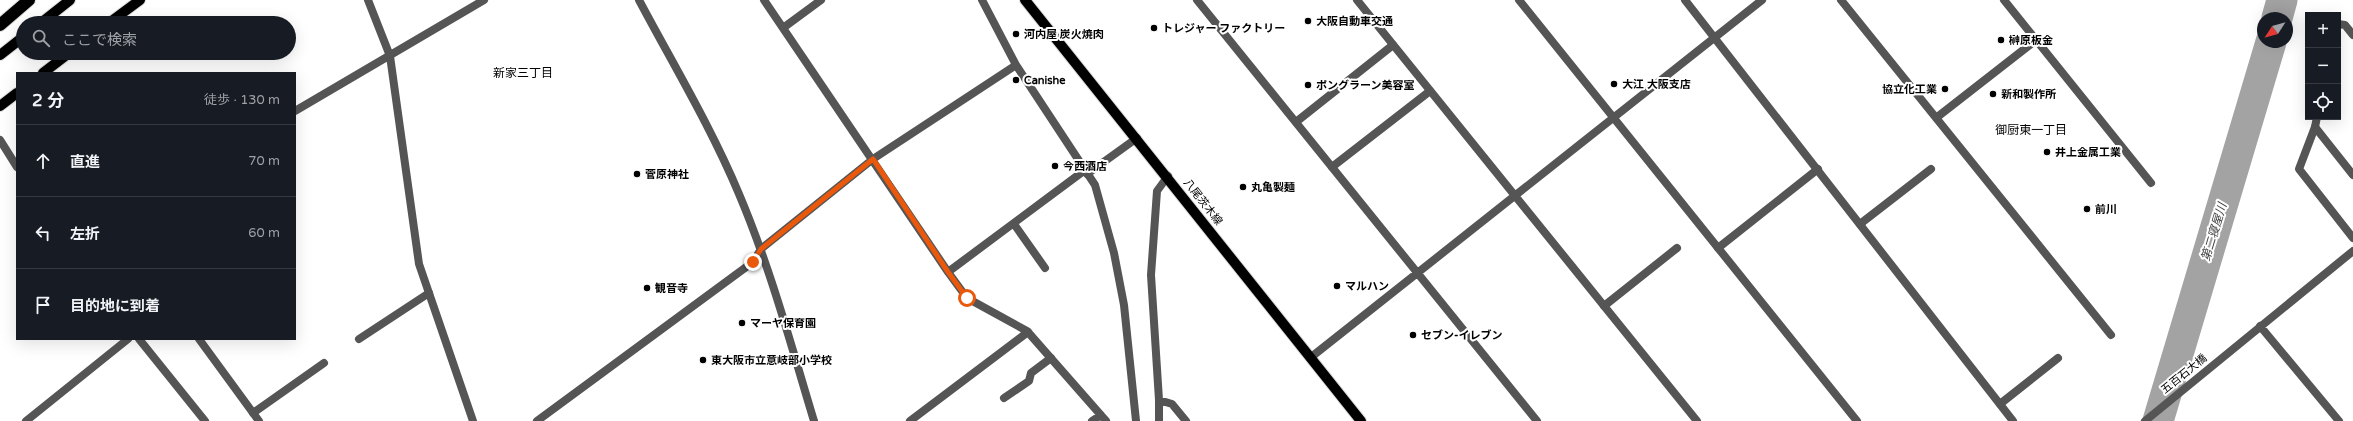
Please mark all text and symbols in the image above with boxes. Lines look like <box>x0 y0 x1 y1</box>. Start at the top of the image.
north arrow <box>2257 12 2293 48</box>
map controls <box>2305 12 2341 120</box>
button: + <box>2305 12 2341 48</box>
place label: 大阪自動車交通 <box>1316 15 1393 28</box>
search box <box>16 16 296 60</box>
marker: 大阪自動車交通 <box>1303 16 1313 26</box>
place label: トレジャー ファクトリー <box>1162 22 1285 35</box>
marker: トレジャー ファクトリー <box>1149 23 1159 33</box>
icon: search <box>30 27 52 49</box>
place label: 河内屋 炭火焼肉 <box>1024 28 1104 41</box>
marker: 河内屋 炭火焼肉 <box>1011 29 1021 39</box>
text: ここで検索 <box>62 31 137 49</box>
place label: 榊原板金 <box>2008 34 2053 47</box>
marker: 榊原板金 <box>1996 35 2006 45</box>
button: − <box>2305 48 2341 84</box>
district label: 新家三丁目 <box>493 66 553 80</box>
place label: Canishe <box>1024 74 1066 87</box>
marker: Canishe <box>1011 75 1021 85</box>
place label: 大江 大阪支店 <box>1622 78 1691 91</box>
place label: ポングラーン美容室 <box>1316 79 1414 92</box>
marker: 大江 大阪支店 <box>1609 79 1619 89</box>
marker: ポングラーン美容室 <box>1303 80 1313 90</box>
place label: 協立化工業 <box>1882 83 1937 96</box>
marker: 協立化工業 <box>1940 84 1950 94</box>
button: locate <box>2305 84 2341 120</box>
place label: 新和製作所 <box>2001 88 2056 101</box>
marker: 新和製作所 <box>1988 89 1998 99</box>
text: 2 分 <box>32 90 64 111</box>
text: 徒歩 · 130 m <box>204 92 280 108</box>
district label: 御厨東一丁目 <box>1995 123 2067 137</box>
place label: 井上金属工業 <box>2055 146 2121 159</box>
marker: 井上金属工業 <box>2042 147 2052 157</box>
icon: ahead <box>32 150 54 172</box>
text: 直進 <box>70 153 100 171</box>
text: 70 m <box>248 153 280 169</box>
place label: 今西酒店 <box>1063 160 1107 173</box>
marker: 今西酒店 <box>1050 161 1060 171</box>
place label: 菅原神社 <box>645 168 689 181</box>
marker: 菅原神社 <box>632 169 642 179</box>
street label: 八尾茨木線 <box>1181 176 1225 228</box>
place label: 丸亀製麺 <box>1251 181 1295 194</box>
marker: 丸亀製麺 <box>1238 182 1248 192</box>
water label: 第二寝屋川 <box>2199 199 2230 263</box>
place label: 前川 <box>2095 203 2117 216</box>
marker: 前川 <box>2082 204 2092 214</box>
icon: left <box>32 222 54 244</box>
text: 左折 <box>70 225 100 243</box>
text: 60 m <box>248 225 280 241</box>
route end <box>744 253 762 271</box>
place label: マルハン <box>1345 280 1389 293</box>
marker: マルハン <box>1332 281 1342 291</box>
place label: 観音寺 <box>655 282 688 295</box>
marker: 観音寺 <box>642 283 652 293</box>
route start <box>958 289 976 307</box>
icon: arrive <box>32 294 54 316</box>
text: 目的地に到着 <box>70 297 160 315</box>
place label: マーヤ保育園 <box>750 317 816 330</box>
marker: マーヤ保育園 <box>737 318 747 328</box>
place label: セブン-イレブン <box>1421 329 1503 342</box>
marker: セブン-イレブン <box>1408 330 1418 340</box>
street label: 五百石大橋 <box>2159 352 2209 396</box>
place label: 東大阪市立意岐部小学校 <box>711 354 832 367</box>
marker: 東大阪市立意岐部小学校 <box>698 355 708 365</box>

